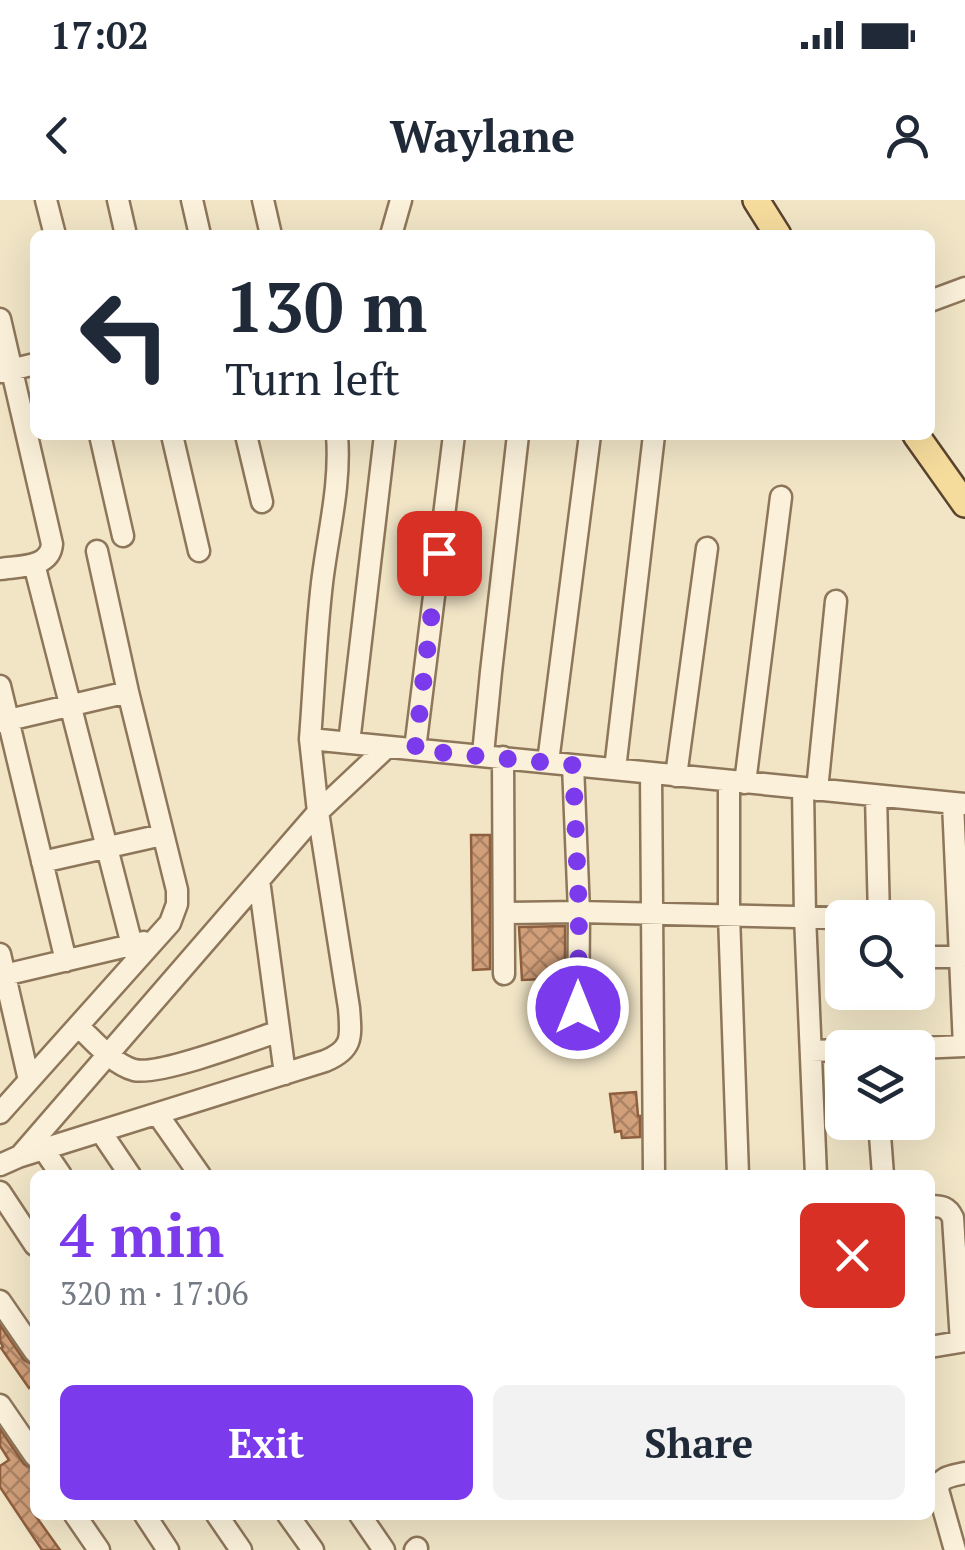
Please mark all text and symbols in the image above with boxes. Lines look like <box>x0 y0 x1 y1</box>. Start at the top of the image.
text: 17:02 <box>50 10 149 60</box>
text: Waylane <box>390 105 575 165</box>
icon: back <box>30 108 85 163</box>
icon: person <box>880 108 935 163</box>
text: 130 m <box>225 259 427 352</box>
icon: left <box>60 270 190 400</box>
text: Turn left <box>225 348 400 408</box>
pin <box>397 511 482 596</box>
icon: arrive <box>412 526 467 581</box>
map controls <box>825 900 935 1140</box>
button: search <box>825 900 935 1010</box>
position arrow <box>526 956 630 1060</box>
button: layers <box>825 1030 935 1140</box>
text: 4 min <box>60 1195 224 1274</box>
button: close <box>800 1203 905 1308</box>
text: 320 m · 17:06 <box>60 1272 248 1314</box>
button: Exit <box>60 1385 473 1500</box>
button: Share <box>493 1385 905 1500</box>

